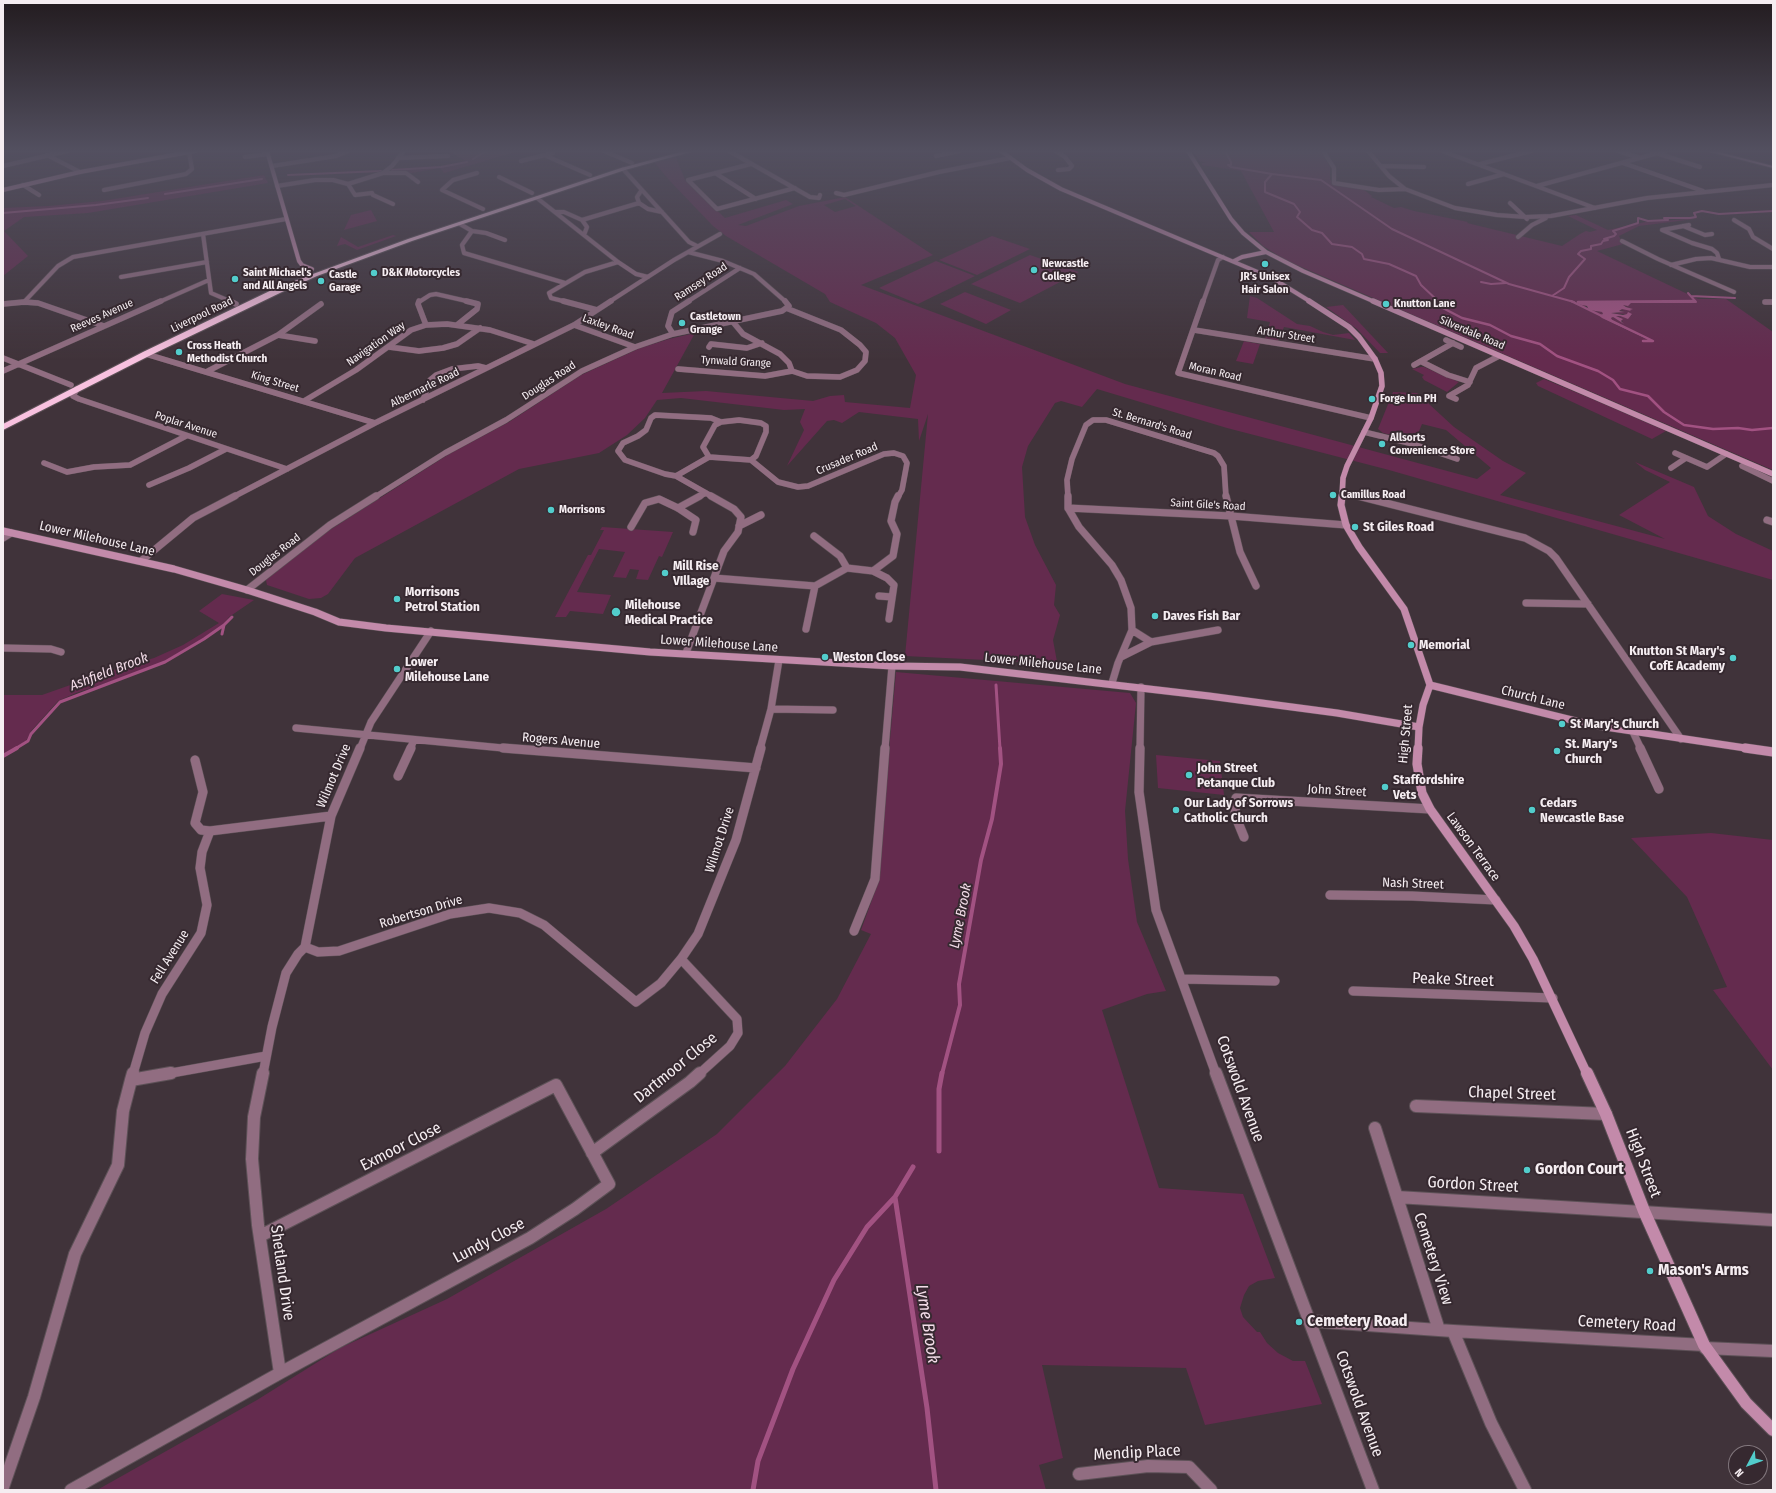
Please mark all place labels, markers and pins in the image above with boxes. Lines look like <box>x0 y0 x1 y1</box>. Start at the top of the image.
place label: Newcastle College <box>1042 257 1089 283</box>
marker: JR's Unisex Hair Salon <box>1260 259 1270 269</box>
marker: Newcastle College <box>1029 265 1039 275</box>
place label: Saint Michael's and All Angels <box>243 266 311 292</box>
place label: D&K Motorcycles <box>382 266 460 280</box>
place label: Castle Garage <box>329 268 361 294</box>
marker: D&K Motorcycles <box>369 268 379 278</box>
place label: JR's Unisex Hair Salon <box>1240 270 1290 296</box>
marker: Saint Michael's and All Angels <box>230 274 240 284</box>
marker: Castle Garage <box>316 276 326 286</box>
place label: Knutton Lane <box>1394 297 1455 311</box>
marker: Knutton Lane <box>1381 299 1391 309</box>
place label: Castletown Grange <box>690 310 741 336</box>
marker: Castletown Grange <box>677 318 687 328</box>
place label: Cross Heath Methodist Church <box>187 339 267 365</box>
marker: Cross Heath Methodist Church <box>174 347 184 357</box>
place label: Forge Inn PH <box>1380 392 1437 406</box>
marker: Forge Inn PH <box>1367 394 1377 404</box>
place label: Allsorts Convenience Store <box>1390 431 1475 457</box>
marker: Allsorts Convenience Store <box>1377 439 1387 449</box>
place label: Camillus Road <box>1341 488 1405 502</box>
marker: Camillus Road <box>1328 490 1338 500</box>
place label: Morrisons <box>559 503 605 517</box>
marker: Morrisons <box>546 505 556 515</box>
place label: St Giles Road <box>1363 519 1434 535</box>
marker: St Giles Road <box>1350 522 1360 532</box>
place label: Mill Rise VIllage <box>673 558 718 589</box>
marker: Mill Rise VIllage <box>660 568 670 578</box>
place label: Morrisons Petrol Station <box>405 584 480 615</box>
marker: Morrisons Petrol Station <box>392 594 402 604</box>
place label: Milehouse Medical Practice <box>625 597 713 628</box>
marker: Milehouse Medical Practice <box>610 606 622 618</box>
place label: Daves Fish Bar <box>1163 608 1240 624</box>
marker: Daves Fish Bar <box>1150 611 1160 621</box>
place label: Memorial <box>1419 637 1470 653</box>
marker: Memorial <box>1406 640 1416 650</box>
place label: Knutton St Mary's CofE Academy <box>1629 643 1725 674</box>
place label: Weston Close <box>833 649 905 665</box>
marker: Weston Close <box>820 652 830 662</box>
marker: Knutton St Mary's CofE Academy <box>1728 653 1738 663</box>
place label: Lower Milehouse Lane <box>405 654 489 685</box>
marker: Lower Milehouse Lane <box>392 664 402 674</box>
place label: St Mary's Church <box>1570 716 1659 732</box>
marker: St Mary's Church <box>1557 719 1567 729</box>
place label: St. Mary's Church <box>1565 736 1617 767</box>
marker: St. Mary's Church <box>1552 746 1562 756</box>
place label: John Street Petanque Club <box>1197 760 1275 791</box>
marker: John Street Petanque Club <box>1184 770 1194 780</box>
place label: Staffordshire Vets <box>1393 772 1464 803</box>
marker: Staffordshire Vets <box>1380 782 1390 792</box>
place label: Our Lady of Sorrows Catholic Church <box>1184 795 1293 826</box>
place label: Cedars Newcastle Base <box>1540 795 1624 826</box>
marker: Our Lady of Sorrows Catholic Church <box>1171 805 1181 815</box>
marker: Cedars Newcastle Base <box>1527 805 1537 815</box>
place label: Gordon Court <box>1535 1160 1624 1180</box>
marker: Gordon Court <box>1522 1165 1532 1175</box>
place label: Mason's Arms <box>1658 1261 1749 1281</box>
marker: Mason's Arms <box>1645 1266 1655 1276</box>
place label: Cemetery Road <box>1307 1312 1408 1332</box>
marker: Cemetery Road <box>1294 1317 1304 1327</box>

